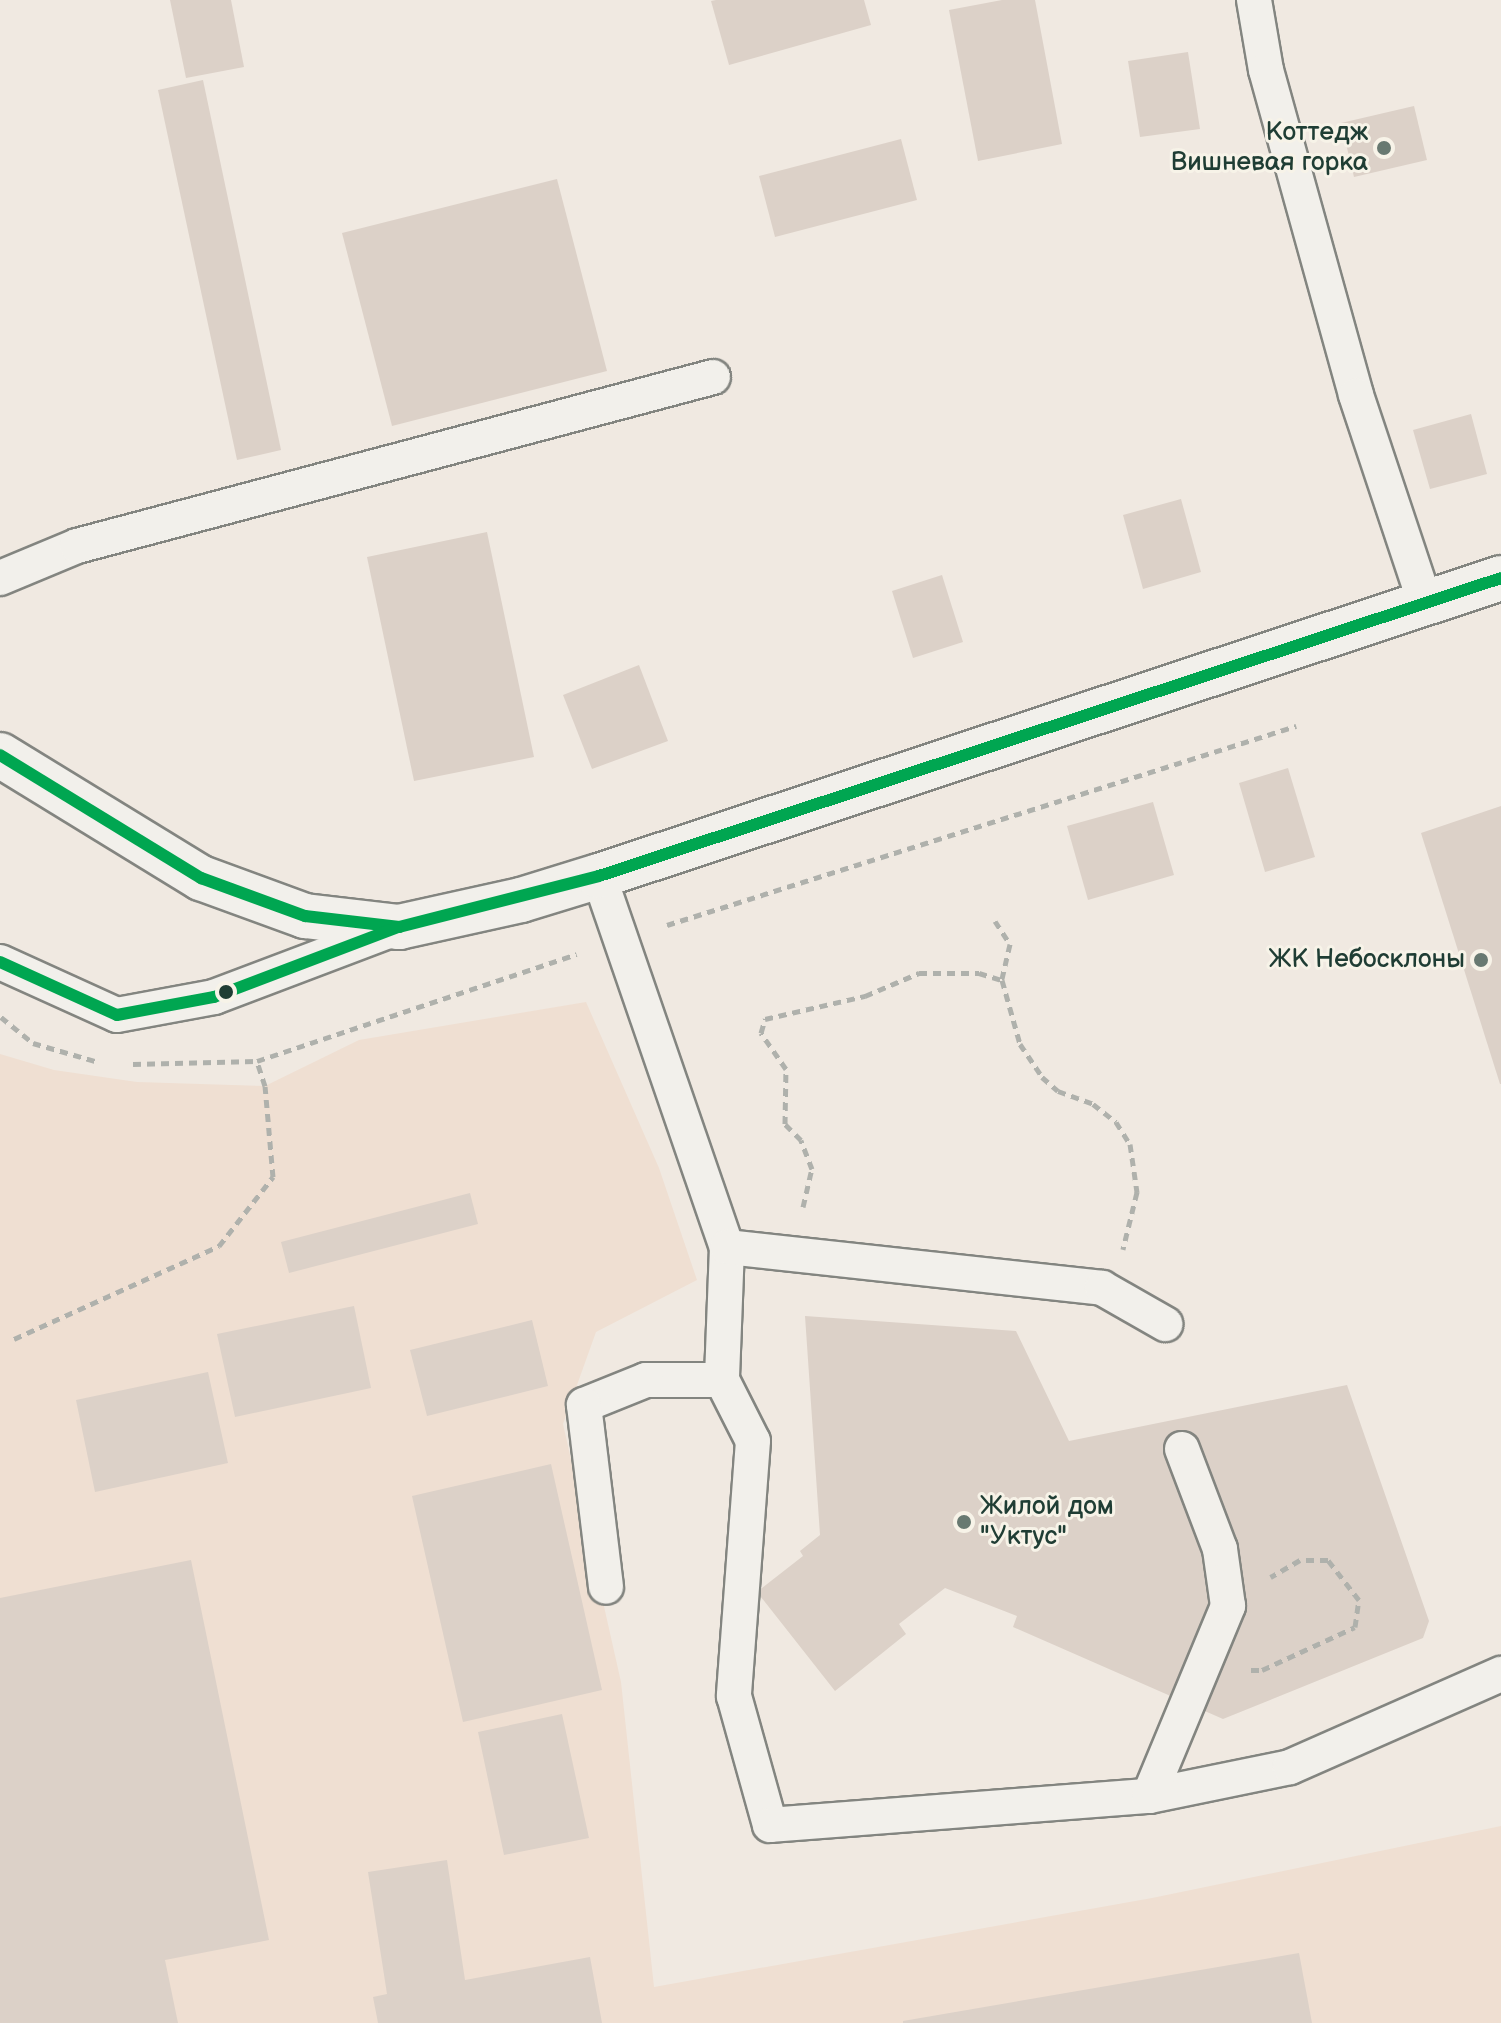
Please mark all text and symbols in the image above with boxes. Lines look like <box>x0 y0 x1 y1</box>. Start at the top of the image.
place label: Коттедж Вишневая горка <box>1171 117 1368 178</box>
marker: Коттедж Вишневая горка <box>1375 139 1393 157</box>
place label: ЖК Небосклоны <box>1268 944 1465 976</box>
marker: ЖК Небосклоны <box>1472 951 1490 969</box>
unlabelled marker <box>218 984 234 1000</box>
place label: Жилой дом "Уктус" <box>980 1491 1114 1552</box>
marker: Жилой дом "Уктус" <box>955 1513 973 1531</box>

